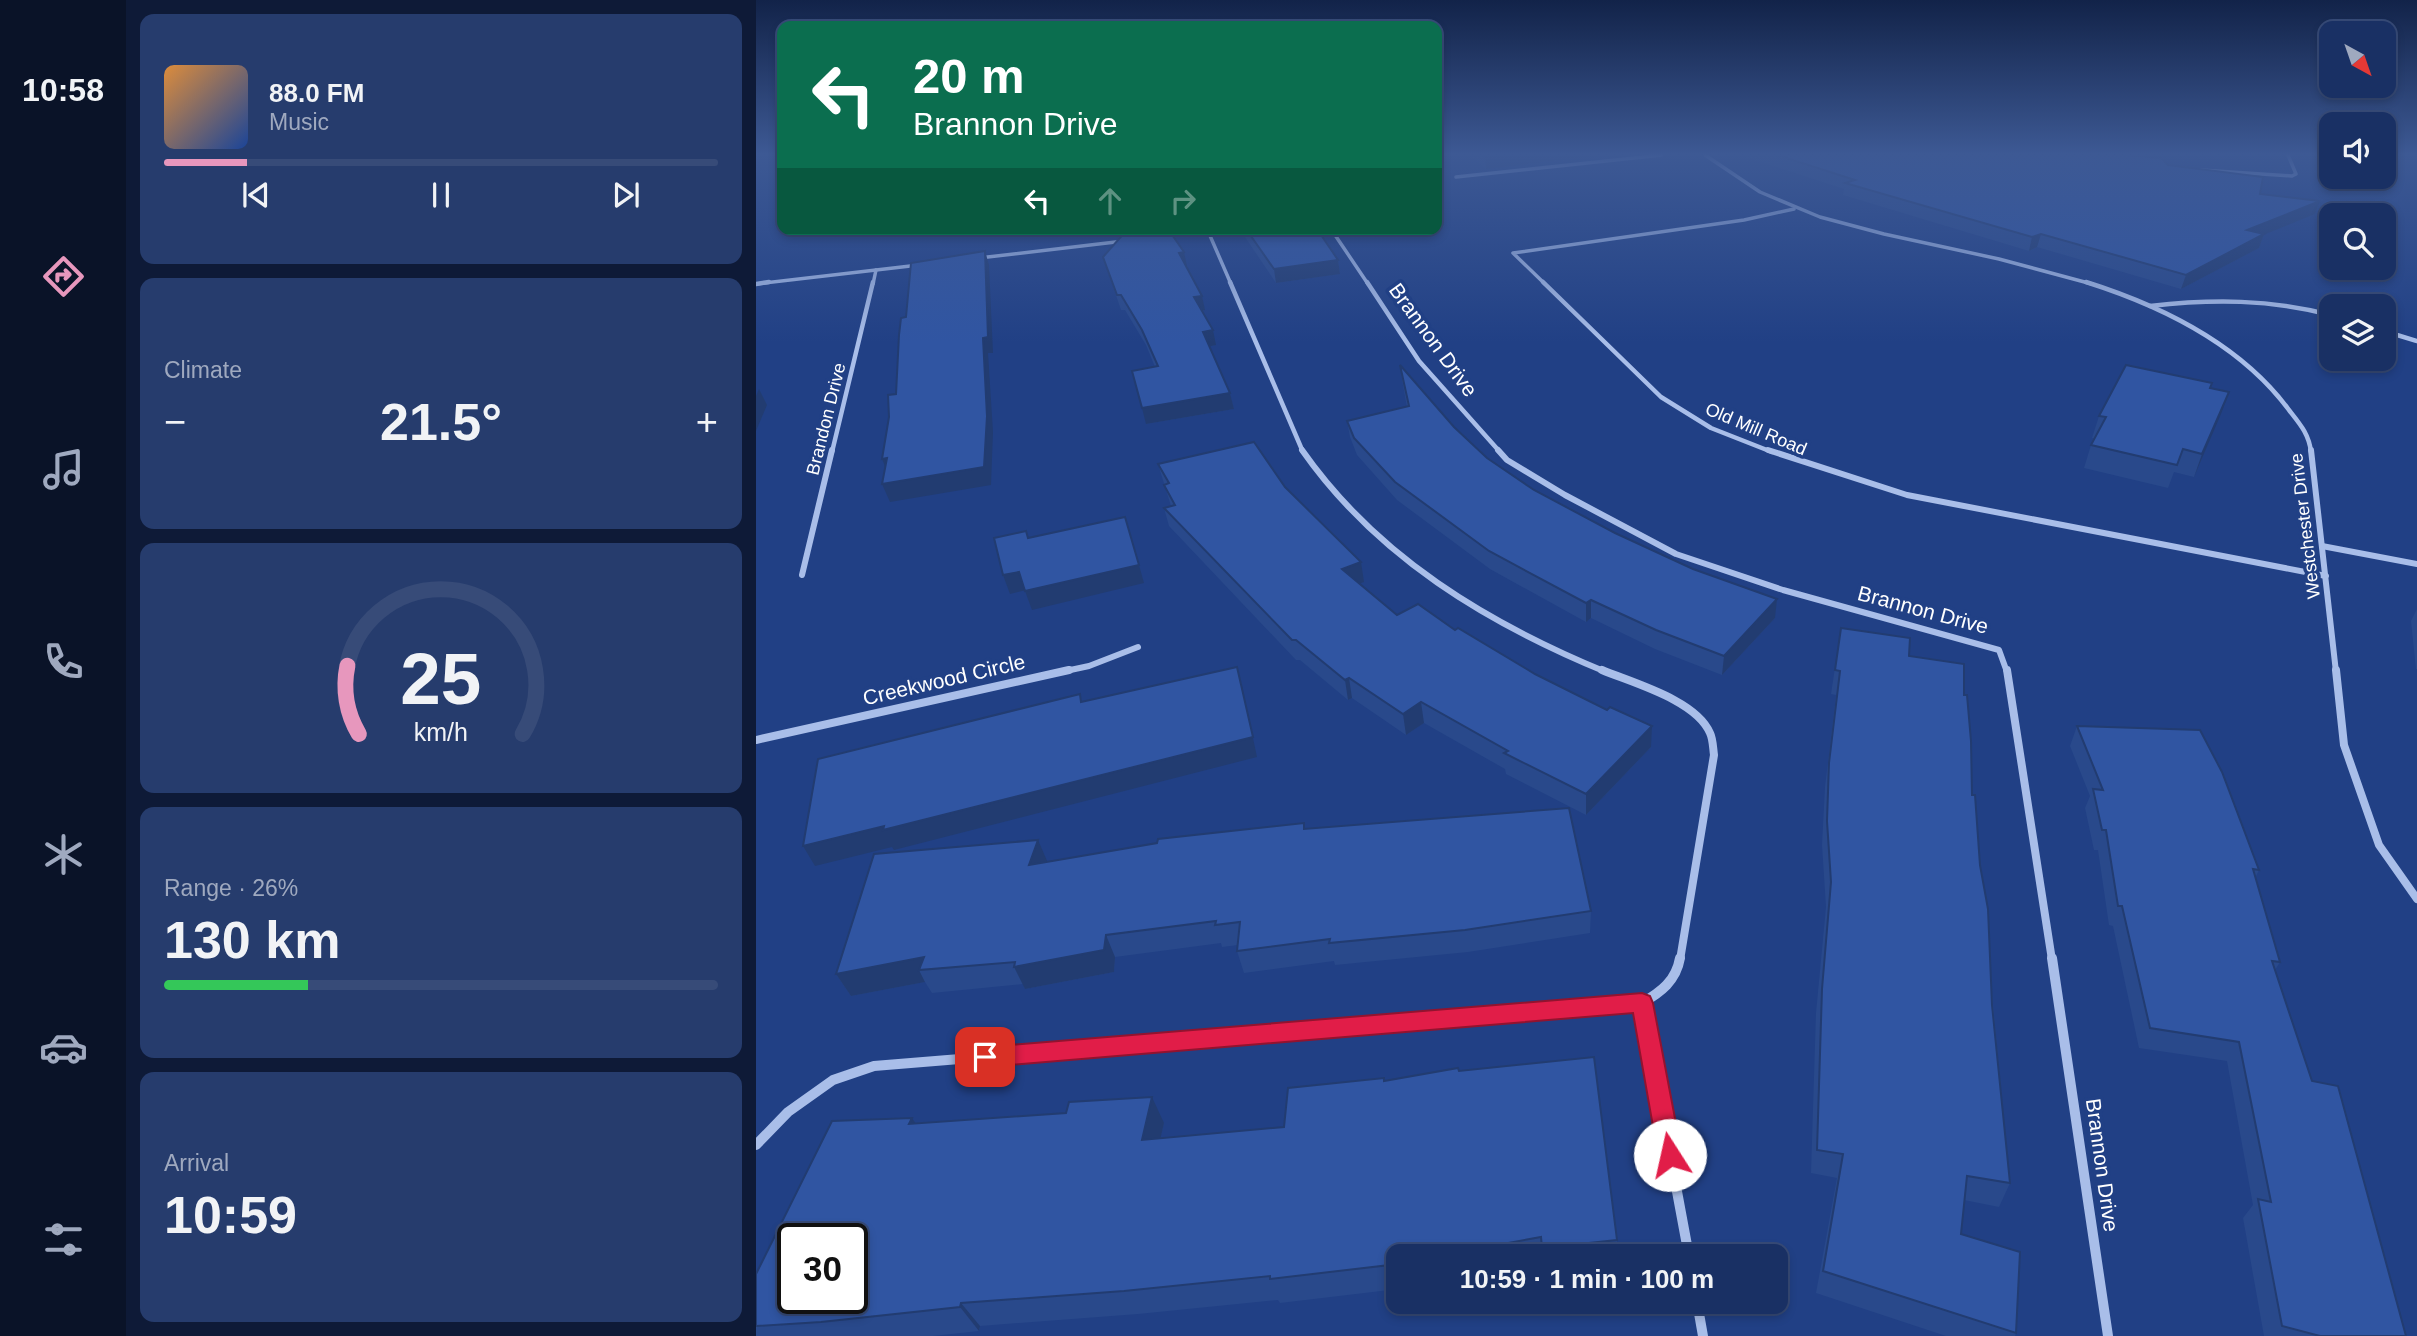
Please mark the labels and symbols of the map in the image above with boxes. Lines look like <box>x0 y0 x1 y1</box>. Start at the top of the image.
north arrow <box>2319 21 2396 98</box>
street label: Brannon Drive <box>1385 279 1482 401</box>
street label: Brandon Drive <box>802 361 850 477</box>
street label: Old Mill Road <box>1702 399 1810 459</box>
street label: Westchester Drive <box>2286 452 2324 600</box>
street label: Brannon Drive <box>1855 581 1991 638</box>
street label: Creekwood Circle <box>861 650 1027 709</box>
pin <box>955 1027 1015 1087</box>
street label: Brannon Drive <box>2082 1097 2123 1233</box>
position arrow <box>1633 1118 1707 1192</box>
speed limit sign: 30 <box>777 1223 868 1314</box>

